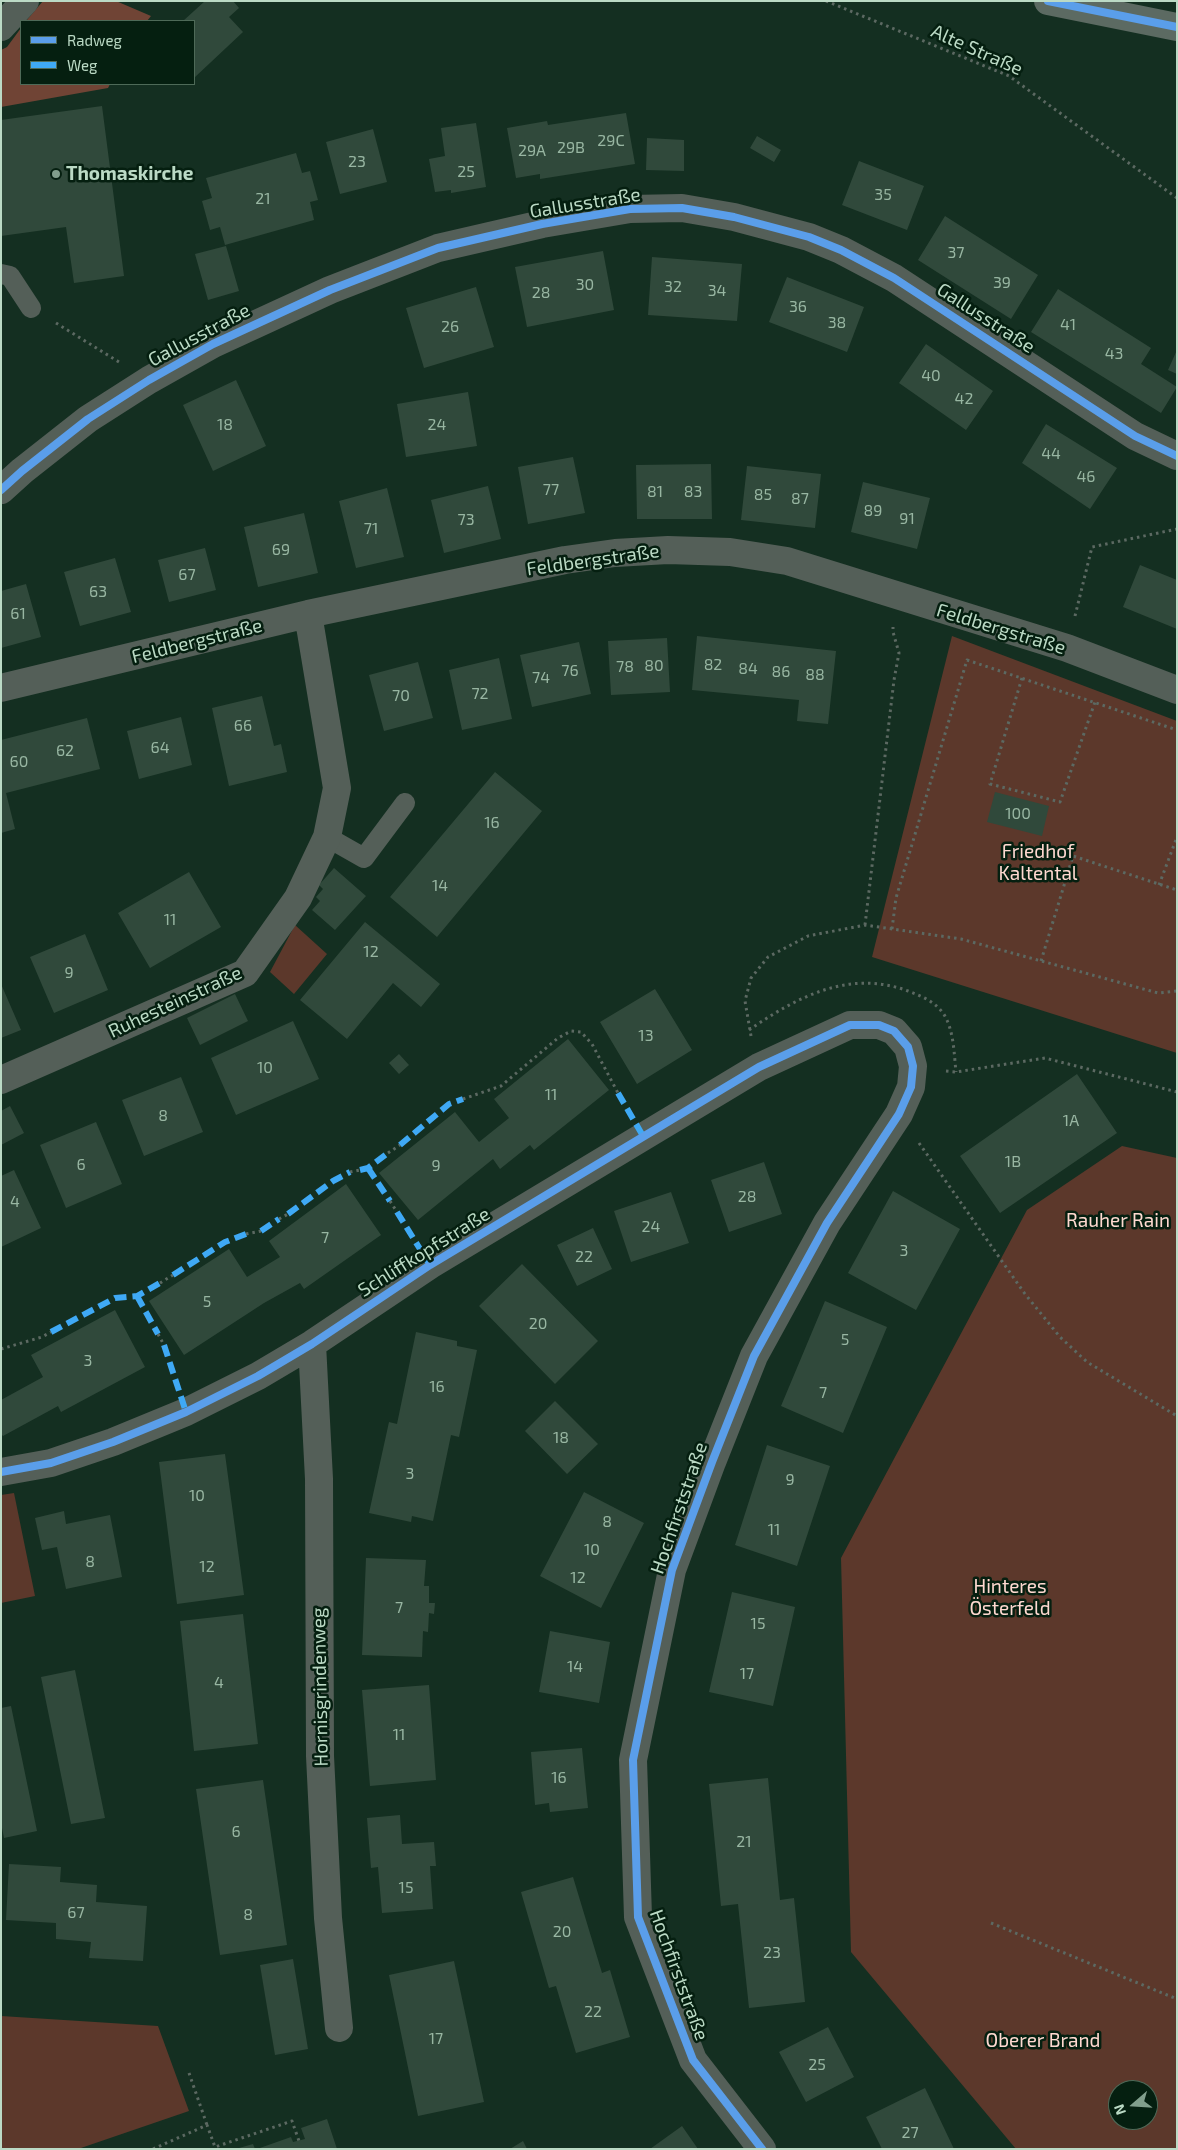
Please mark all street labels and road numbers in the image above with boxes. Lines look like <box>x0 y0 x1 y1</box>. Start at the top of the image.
street label: Alte Straße <box>928 20 1026 80</box>
street label: Gallusstraße <box>528 183 642 223</box>
street label: Gallusstraße <box>933 278 1039 358</box>
street label: Gallusstraße <box>144 299 254 371</box>
street label: Feldbergstraße <box>525 539 661 581</box>
street label: Feldbergstraße <box>934 599 1068 659</box>
street label: Feldbergstraße <box>129 614 265 668</box>
street label: Ruhesteinstraße <box>105 961 245 1043</box>
street label: Schliffkopfstraße <box>354 1202 494 1302</box>
street label: Hochfirststraße <box>646 1439 712 1577</box>
street label: Hornisgrindenweg <box>307 1607 333 1767</box>
street label: Hochfirststraße <box>645 1906 713 2044</box>

